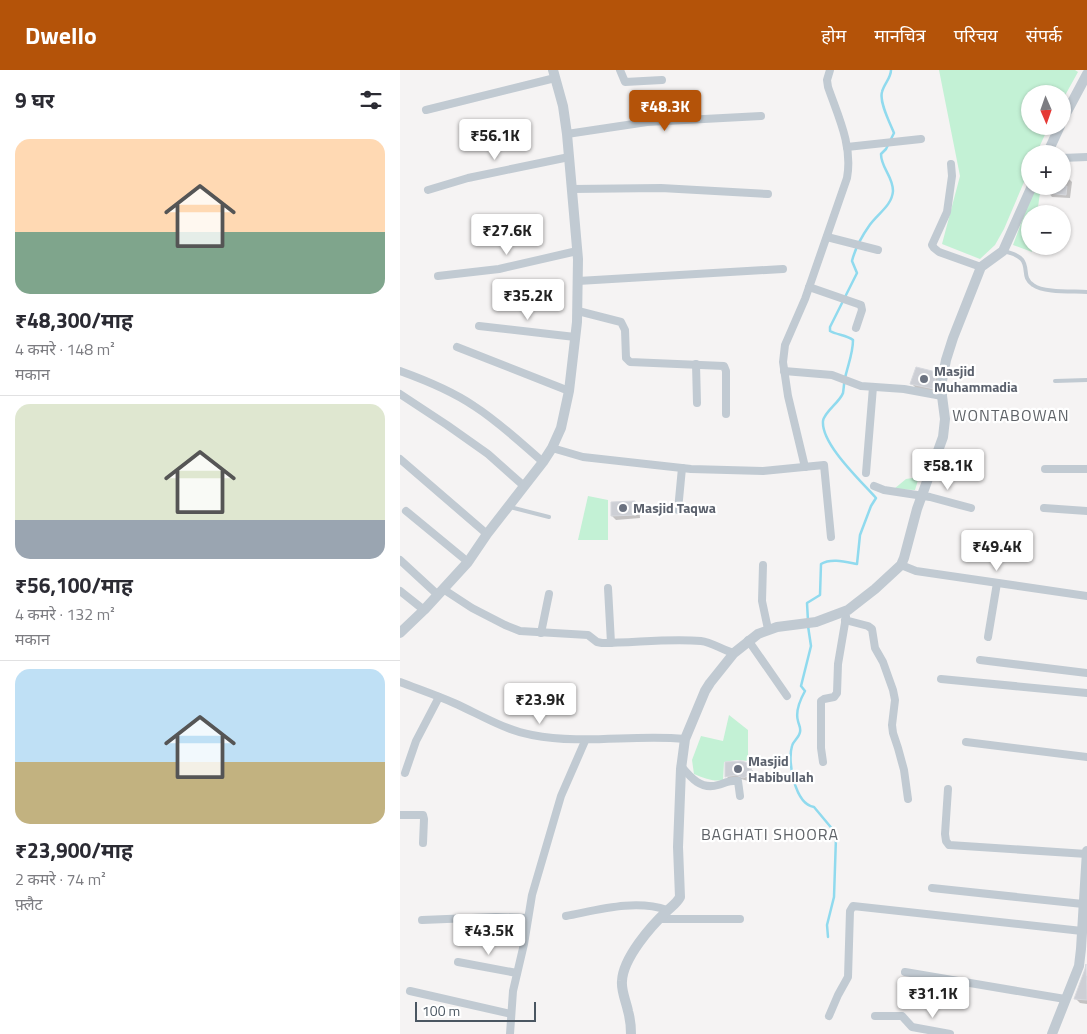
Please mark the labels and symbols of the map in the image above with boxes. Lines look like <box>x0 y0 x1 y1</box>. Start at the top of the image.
north arrow <box>1021 85 1071 135</box>
pin: ₹48.3K <box>624 90 706 132</box>
pin: ₹56.1K <box>454 118 536 161</box>
pin: ₹27.6K <box>466 214 548 256</box>
pin: ₹35.2K <box>487 278 569 321</box>
place label: Masjid Muhammadia <box>934 360 1018 397</box>
marker: Masjid Muhammadia <box>918 373 930 385</box>
district label: WONTABOWAN <box>952 403 1070 427</box>
pin: ₹58.1K <box>907 448 989 491</box>
place label: Masjid Taqwa <box>633 497 716 518</box>
marker: Masjid Taqwa <box>617 502 629 514</box>
pin: ₹49.4K <box>956 530 1038 572</box>
pin: ₹23.9K <box>499 682 581 725</box>
place label: Masjid Habibullah <box>748 750 814 787</box>
marker: Masjid Habibullah <box>732 763 744 775</box>
district label: BAGHATI SHOORA <box>701 822 839 846</box>
pin: ₹43.5K <box>448 914 530 956</box>
pin: ₹31.1K <box>892 976 974 1019</box>
scale bar <box>415 999 536 1022</box>

